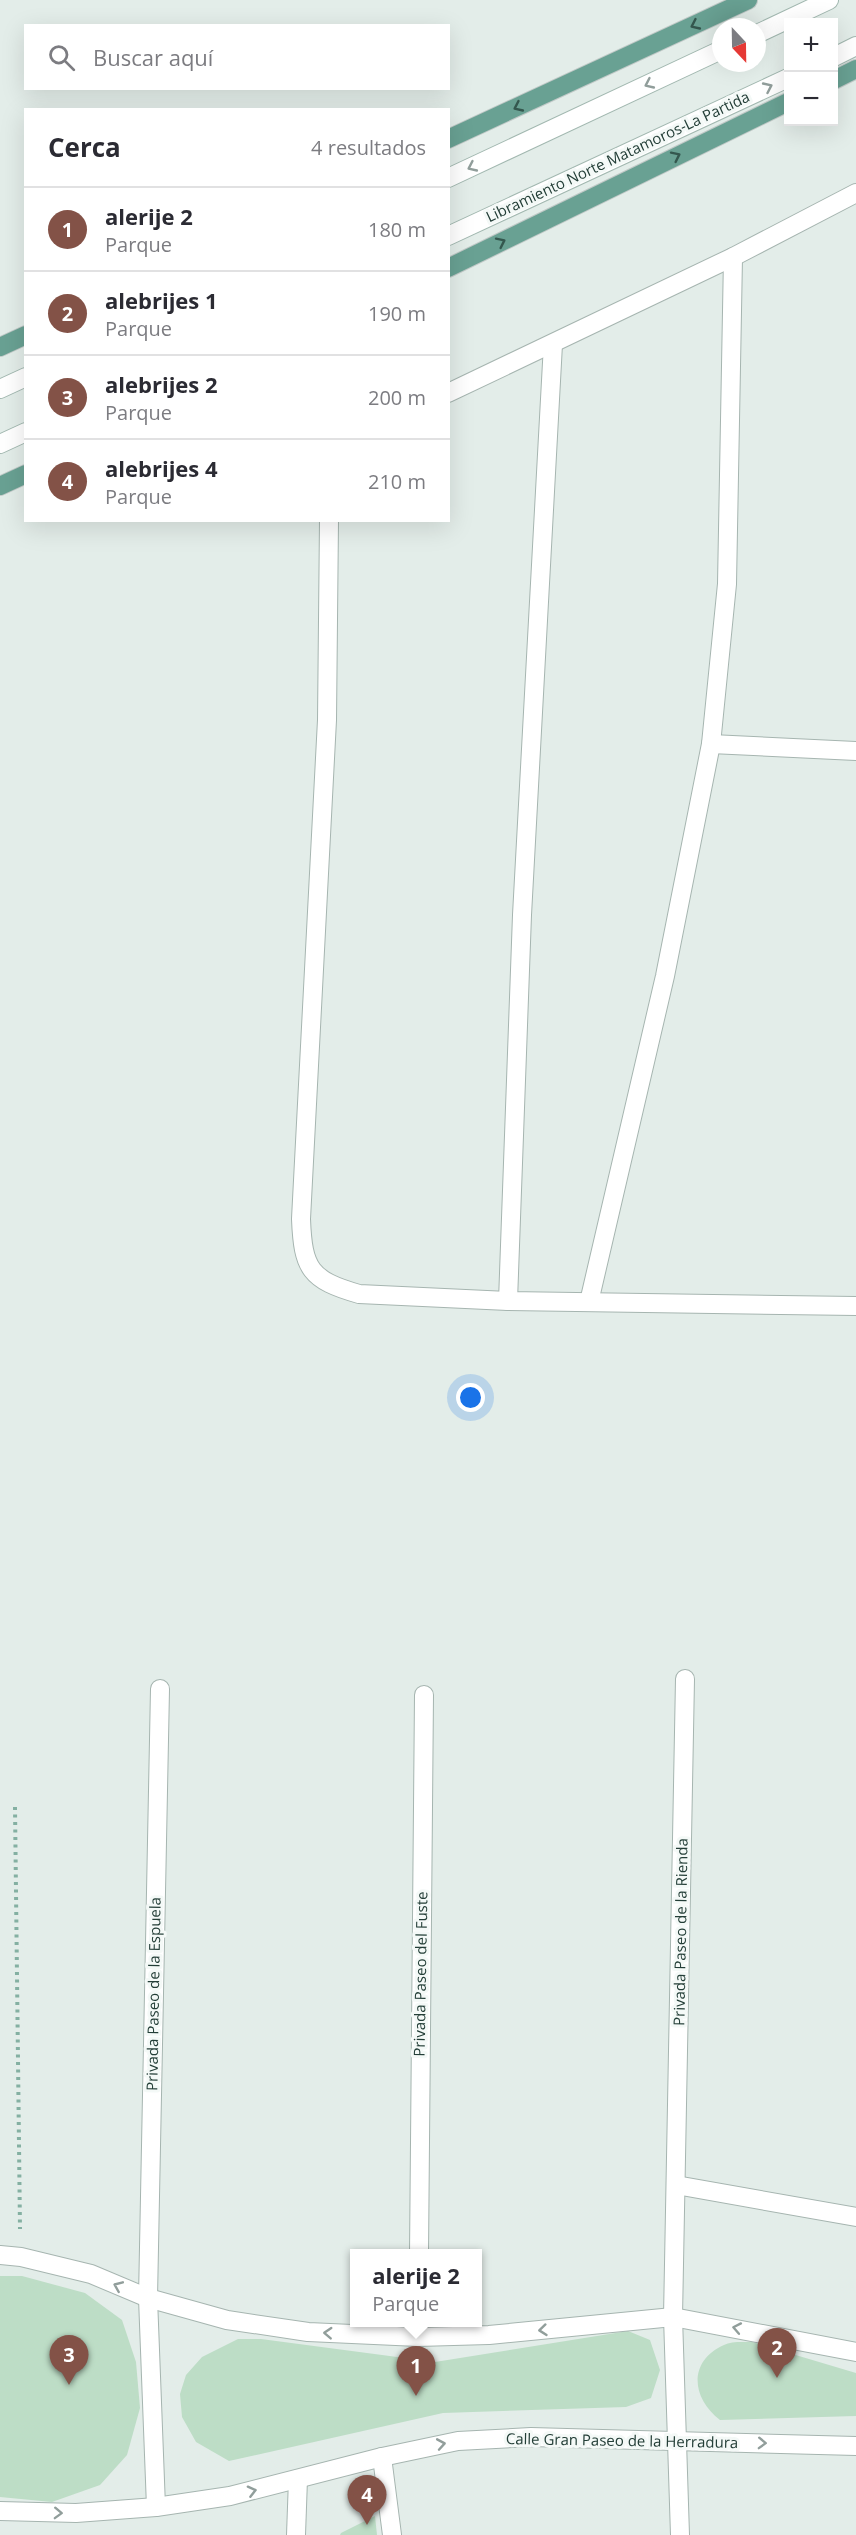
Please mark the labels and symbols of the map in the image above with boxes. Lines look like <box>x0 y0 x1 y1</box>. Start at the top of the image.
one-way arrow <box>691 17 702 29</box>
north arrow <box>712 18 766 72</box>
one-way arrow <box>645 77 656 89</box>
one-way arrow <box>762 83 773 95</box>
street label: Libramiento Norte Matamoros-La Partida <box>483 86 753 226</box>
one-way arrow <box>514 99 525 111</box>
one-way arrow <box>670 152 681 164</box>
one-way arrow <box>468 160 479 172</box>
one-way arrow <box>495 238 506 249</box>
your location <box>456 1383 485 1412</box>
street label: Privada Paseo de la Rienda <box>668 1838 692 2026</box>
street label: Privada Paseo del Fuste <box>409 1891 431 2057</box>
street label: Privada Paseo de la Espuela <box>141 1897 165 2091</box>
one-way arrow <box>114 2281 125 2293</box>
one-way arrow <box>539 2323 548 2336</box>
one-way arrow <box>732 2323 742 2335</box>
one-way arrow <box>323 2326 332 2339</box>
pin: 2 <box>758 2328 796 2378</box>
pin: 3 <box>50 2336 88 2385</box>
pin: 1 <box>396 2346 436 2396</box>
street label: Calle Gran Paseo de la Herradura <box>506 2428 738 2452</box>
one-way arrow <box>757 2437 766 2449</box>
one-way arrow <box>436 2438 446 2451</box>
pin: 4 <box>348 2476 386 2525</box>
one-way arrow <box>247 2485 257 2498</box>
one-way arrow <box>54 2506 63 2519</box>

